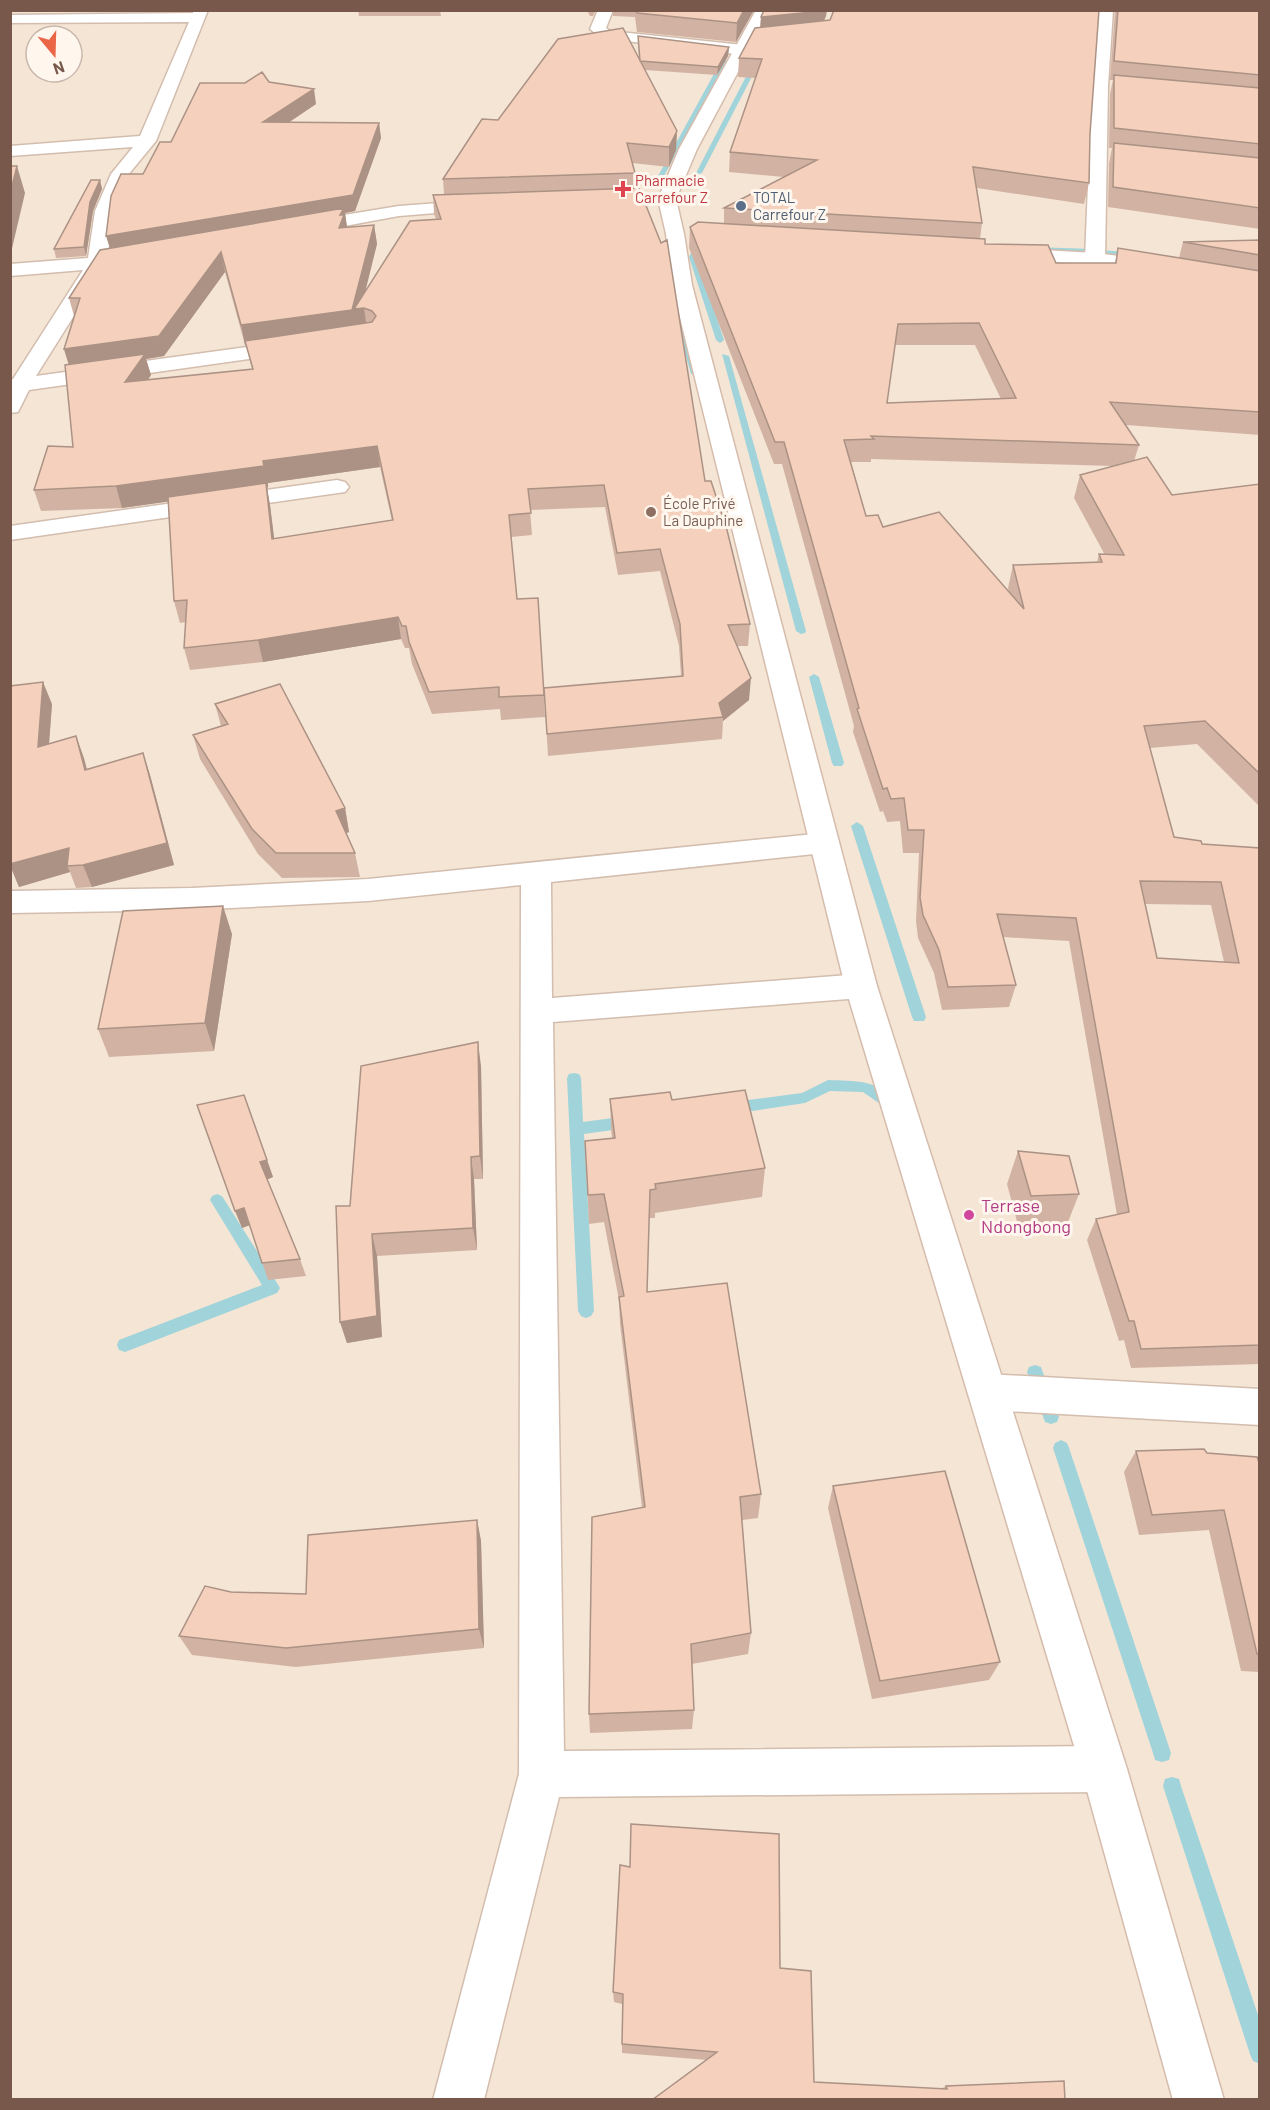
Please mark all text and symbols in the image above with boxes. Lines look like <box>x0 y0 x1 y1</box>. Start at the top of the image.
north arrow <box>24 24 84 84</box>
text: N <box>51 58 67 79</box>
place label: Pharmacie Carrefour Z <box>635 171 708 206</box>
marker: Pharmacie Carrefour Z <box>616 182 630 196</box>
place label: TOTAL Carrefour Z <box>753 188 826 223</box>
marker: TOTAL Carrefour Z <box>734 199 748 213</box>
place label: École Privé La Dauphine <box>663 494 743 529</box>
marker: École Privé La Dauphine <box>644 505 658 519</box>
place label: Terrase Ndongbong <box>981 1194 1071 1237</box>
marker: Terrase Ndongbong <box>962 1208 976 1222</box>

